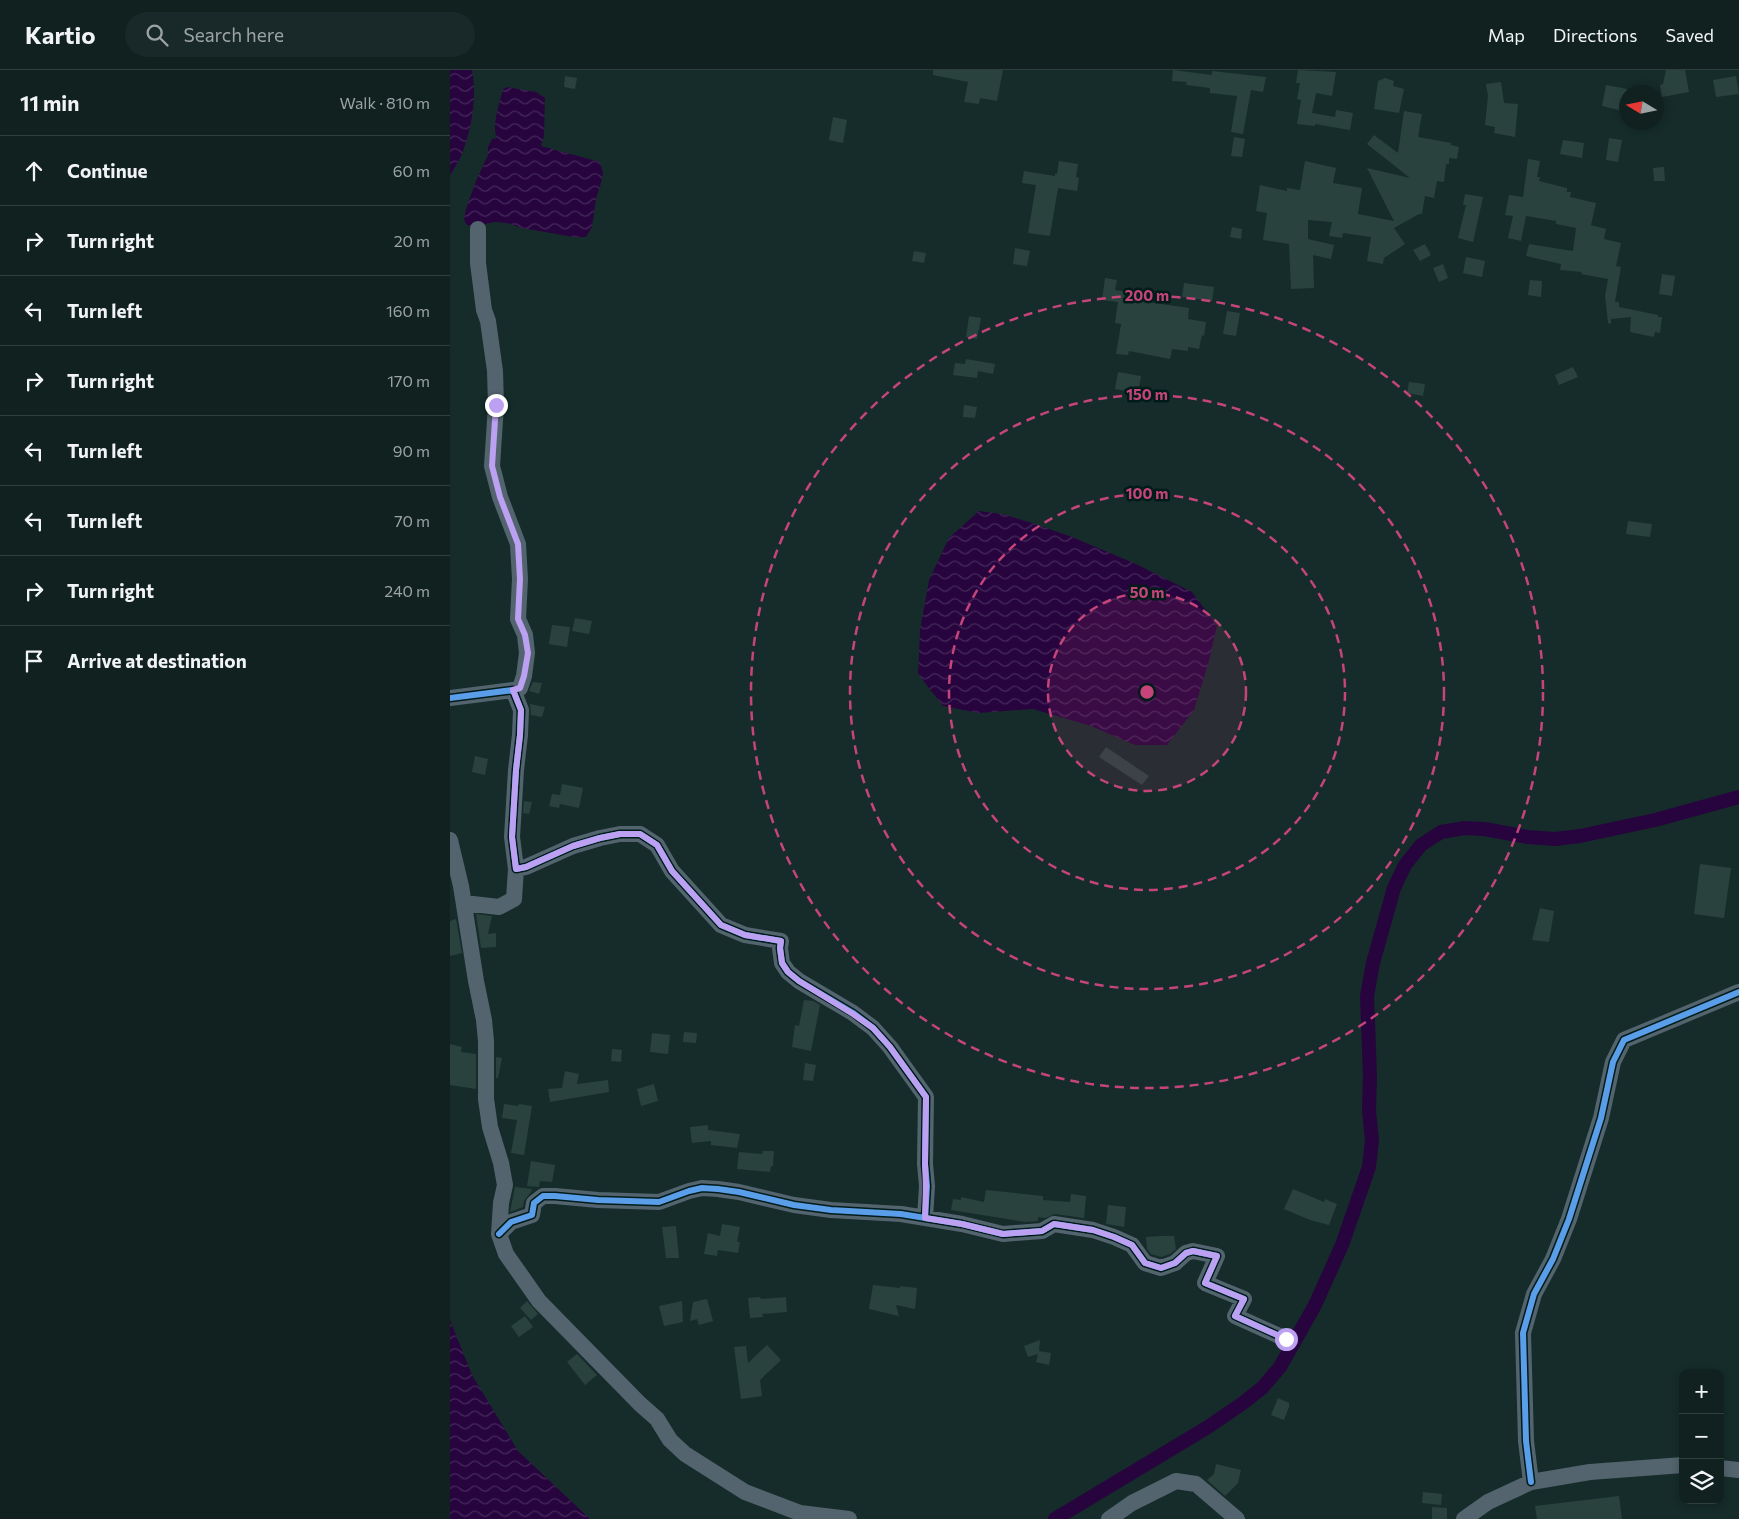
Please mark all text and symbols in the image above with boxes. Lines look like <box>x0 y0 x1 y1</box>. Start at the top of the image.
search box <box>125 12 475 57</box>
text: Kartio <box>25 20 95 49</box>
icon: search <box>143 21 171 49</box>
text: Search here <box>183 23 284 46</box>
text: Map <box>1488 24 1525 46</box>
text: Directions <box>1553 24 1637 46</box>
text: Saved <box>1665 24 1714 46</box>
north arrow <box>1619 85 1664 130</box>
text: 11 min <box>20 90 79 115</box>
text: Walk · 810 m <box>340 93 430 112</box>
icon: ahead <box>20 157 48 185</box>
text: Continue <box>67 159 147 182</box>
text: 60 m <box>393 161 430 180</box>
icon: right <box>20 227 48 255</box>
text: Turn right <box>67 229 154 252</box>
text: 20 m <box>394 231 430 250</box>
text: 200 m <box>1125 286 1169 304</box>
icon: left <box>20 297 48 325</box>
text: Turn left <box>67 299 142 322</box>
text: 160 m <box>386 301 430 320</box>
icon: right <box>20 367 48 395</box>
text: Turn right <box>67 369 154 392</box>
text: 170 m <box>387 371 430 390</box>
text: 150 m <box>1126 385 1168 403</box>
route end <box>485 394 508 417</box>
icon: left <box>20 437 48 465</box>
text: Turn left <box>67 439 142 462</box>
text: 90 m <box>393 441 430 460</box>
text: 100 m <box>1126 484 1168 502</box>
icon: left <box>20 507 48 535</box>
text: Turn left <box>67 509 142 532</box>
text: 70 m <box>394 511 430 530</box>
icon: right <box>20 577 48 605</box>
text: Turn right <box>67 579 154 602</box>
text: 240 m <box>384 581 430 600</box>
text: 50 m <box>1130 583 1164 601</box>
icon: arrive <box>20 647 48 675</box>
text: Arrive at destination <box>67 649 247 672</box>
centre of rings <box>1138 683 1156 701</box>
route start <box>1275 1328 1298 1351</box>
map controls <box>1679 1369 1724 1504</box>
button: + <box>1679 1369 1724 1414</box>
button: − <box>1679 1414 1724 1459</box>
button: layers <box>1679 1459 1724 1504</box>

